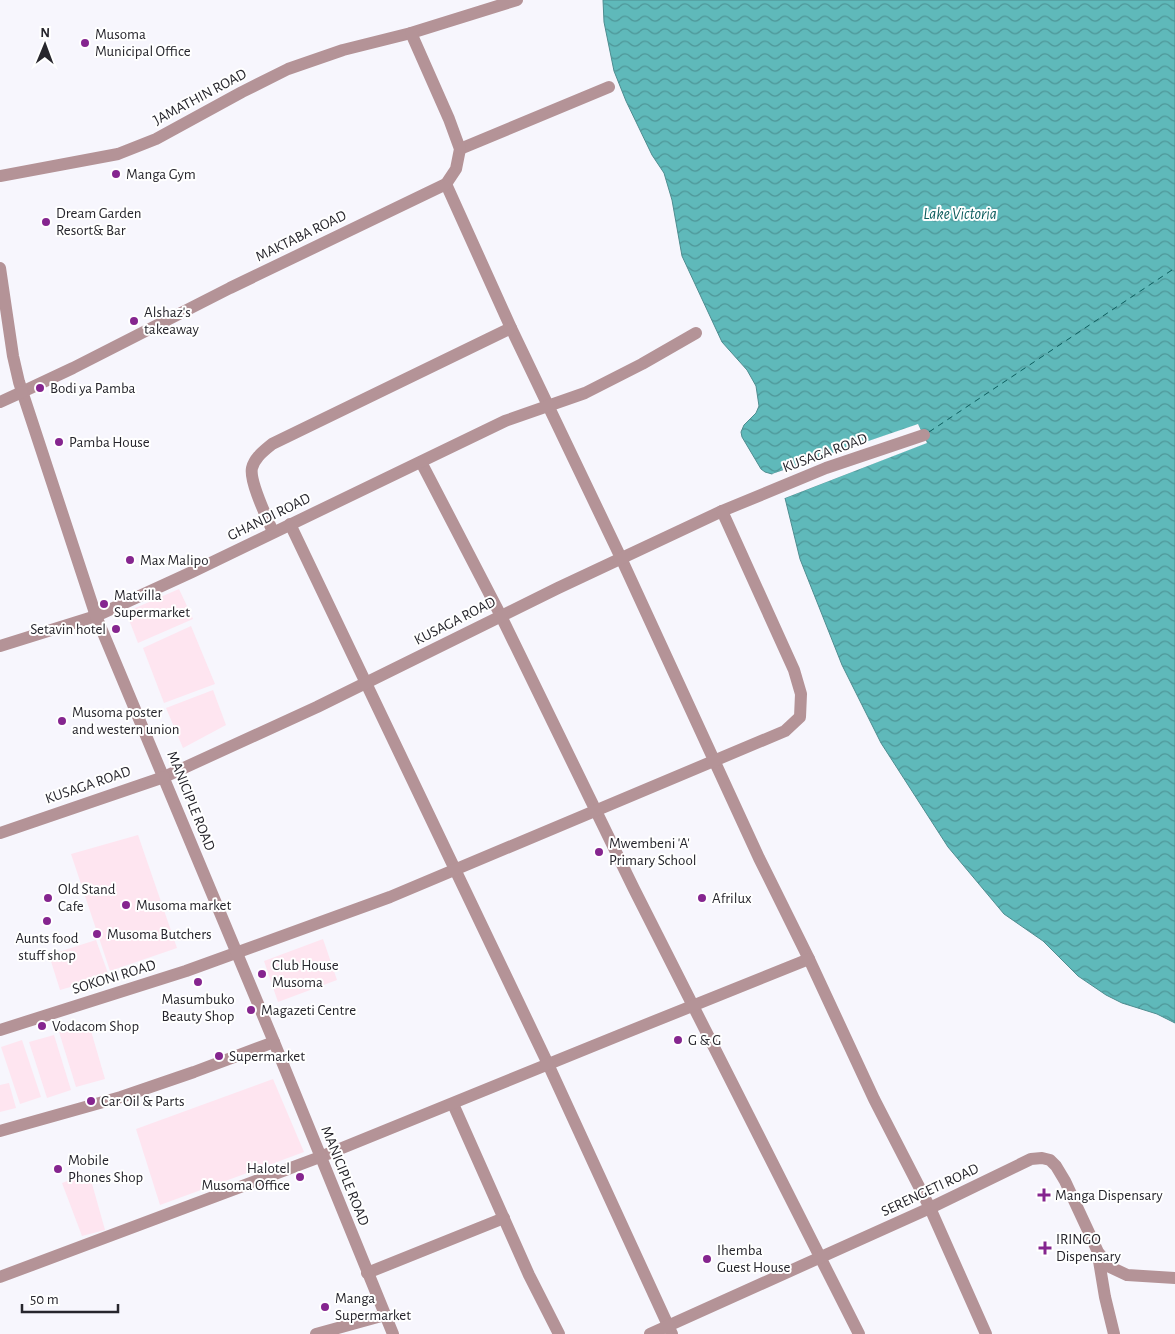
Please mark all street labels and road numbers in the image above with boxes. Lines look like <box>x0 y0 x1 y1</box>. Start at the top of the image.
street label: JAMATHIN ROAD <box>151 66 249 128</box>
street label: MAKTABA ROAD <box>253 207 349 264</box>
street label: KUSAGA ROAD <box>781 431 870 475</box>
street label: GHANDI ROAD <box>225 490 313 544</box>
street label: KUSAGA ROAD <box>412 594 498 648</box>
street label: MANICIPLE ROAD <box>164 749 218 853</box>
street label: KUSAGA ROAD <box>43 763 133 807</box>
street label: SOKONI ROAD <box>70 957 158 997</box>
street label: MANICIPLE ROAD <box>318 1124 372 1228</box>
street label: SERENGETI ROAD <box>879 1161 981 1219</box>

